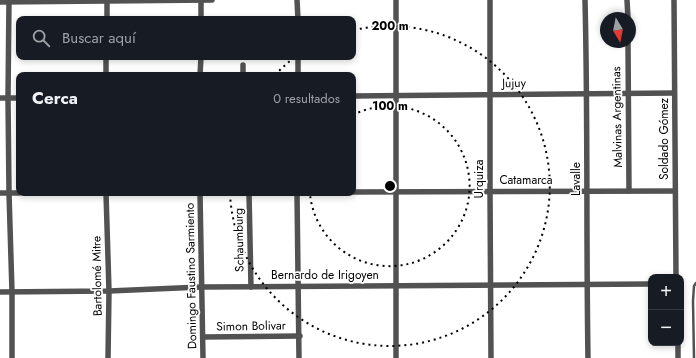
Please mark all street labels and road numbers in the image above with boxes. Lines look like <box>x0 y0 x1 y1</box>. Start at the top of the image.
street label: Malvinas Argentinas <box>607 66 627 168</box>
street label: Jujuy <box>500 74 527 92</box>
street label: Soldado Gómez <box>655 97 673 180</box>
street label: Urquiza <box>470 159 488 199</box>
street label: Lavalle <box>567 162 585 196</box>
street label: Catamarca <box>499 171 553 189</box>
street label: Domingo Faustino Sarmiento <box>181 202 201 349</box>
street label: Schaumburg <box>229 208 249 272</box>
street label: Bartolomé Mitre <box>87 236 107 316</box>
street label: Bernardo de Irigoyen <box>271 266 379 284</box>
street label: Simon Bolivar <box>216 316 287 336</box>

